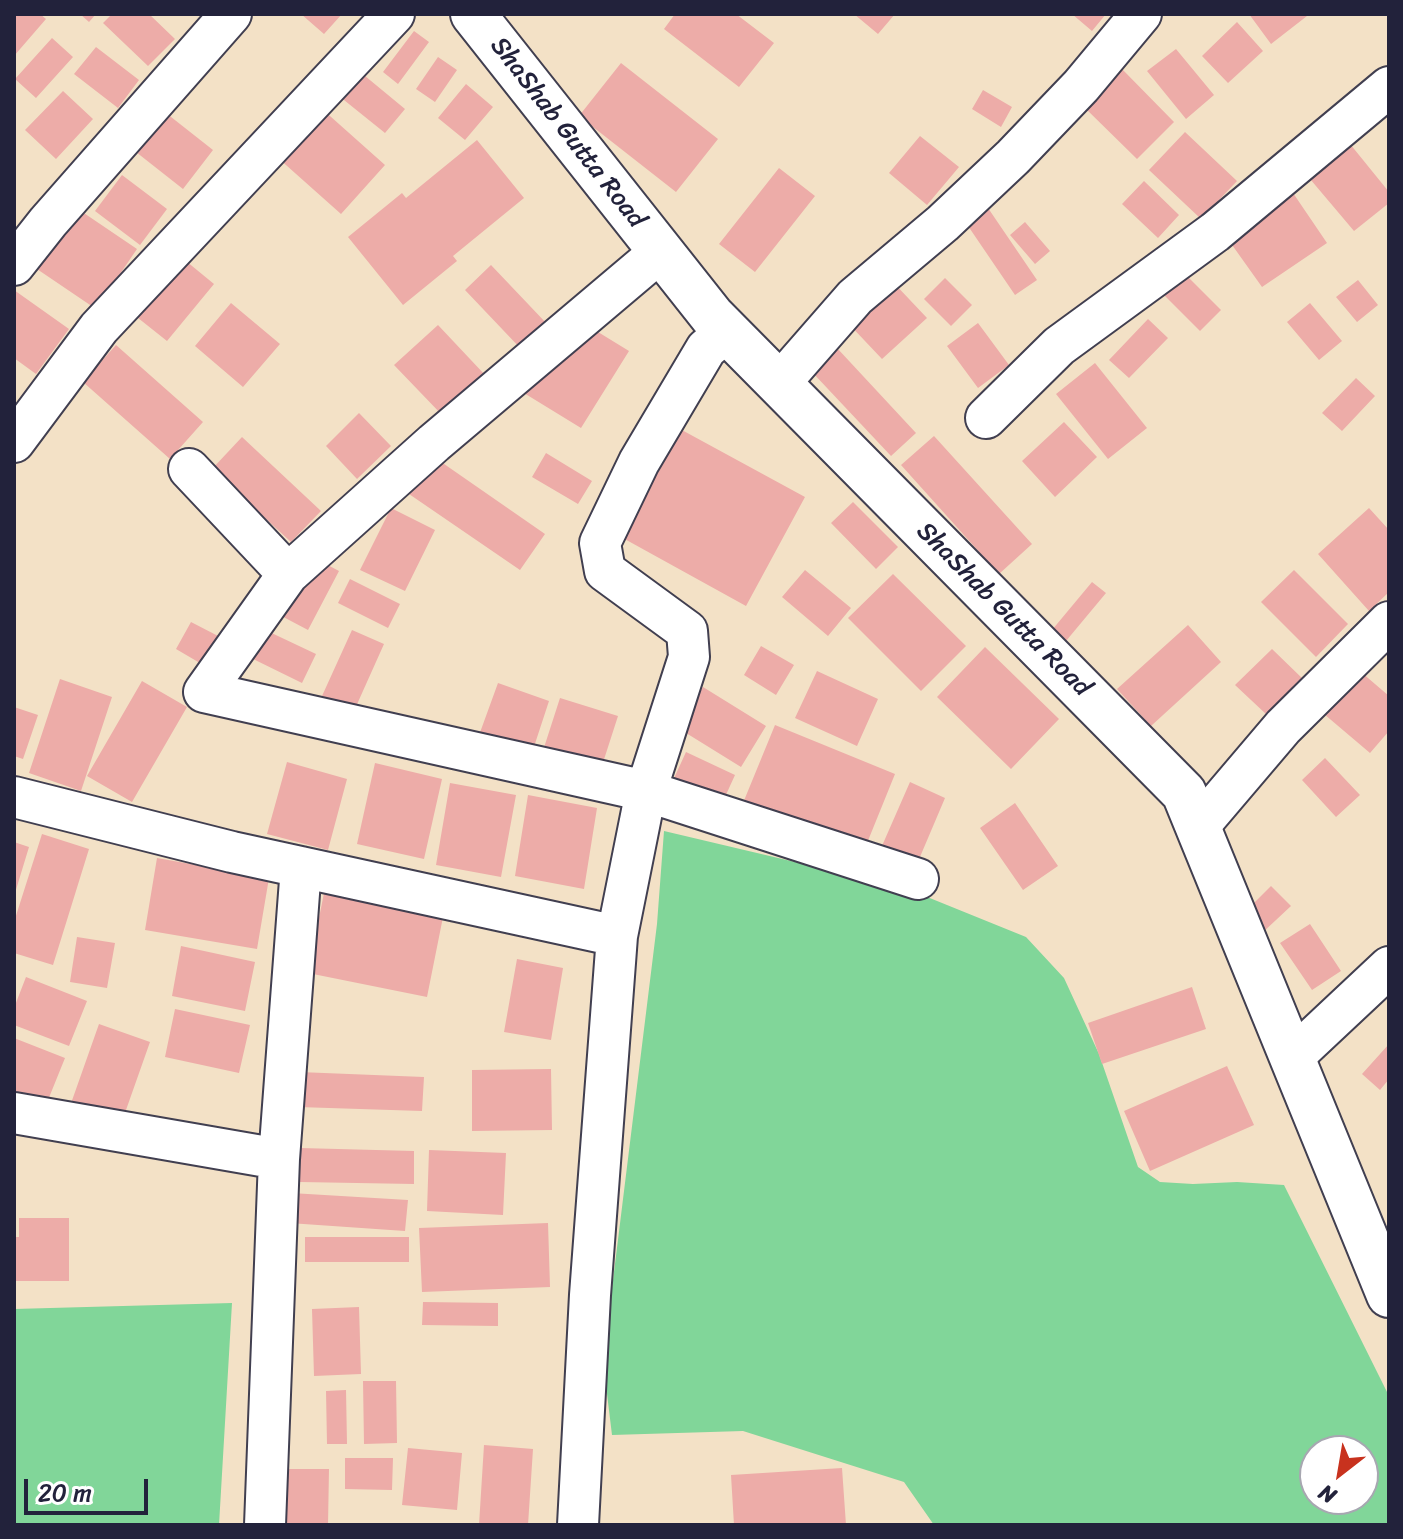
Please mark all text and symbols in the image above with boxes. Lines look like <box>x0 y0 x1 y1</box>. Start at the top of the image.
street label: ShaShab Gutta Road <box>483 31 651 235</box>
street label: ShaShab Gutta Road <box>909 516 1097 704</box>
north arrow <box>1299 1435 1379 1515</box>
scale bar <box>28 1463 152 1513</box>
text: 20 m <box>38 1472 92 1514</box>
text: N <box>1311 1474 1344 1515</box>

